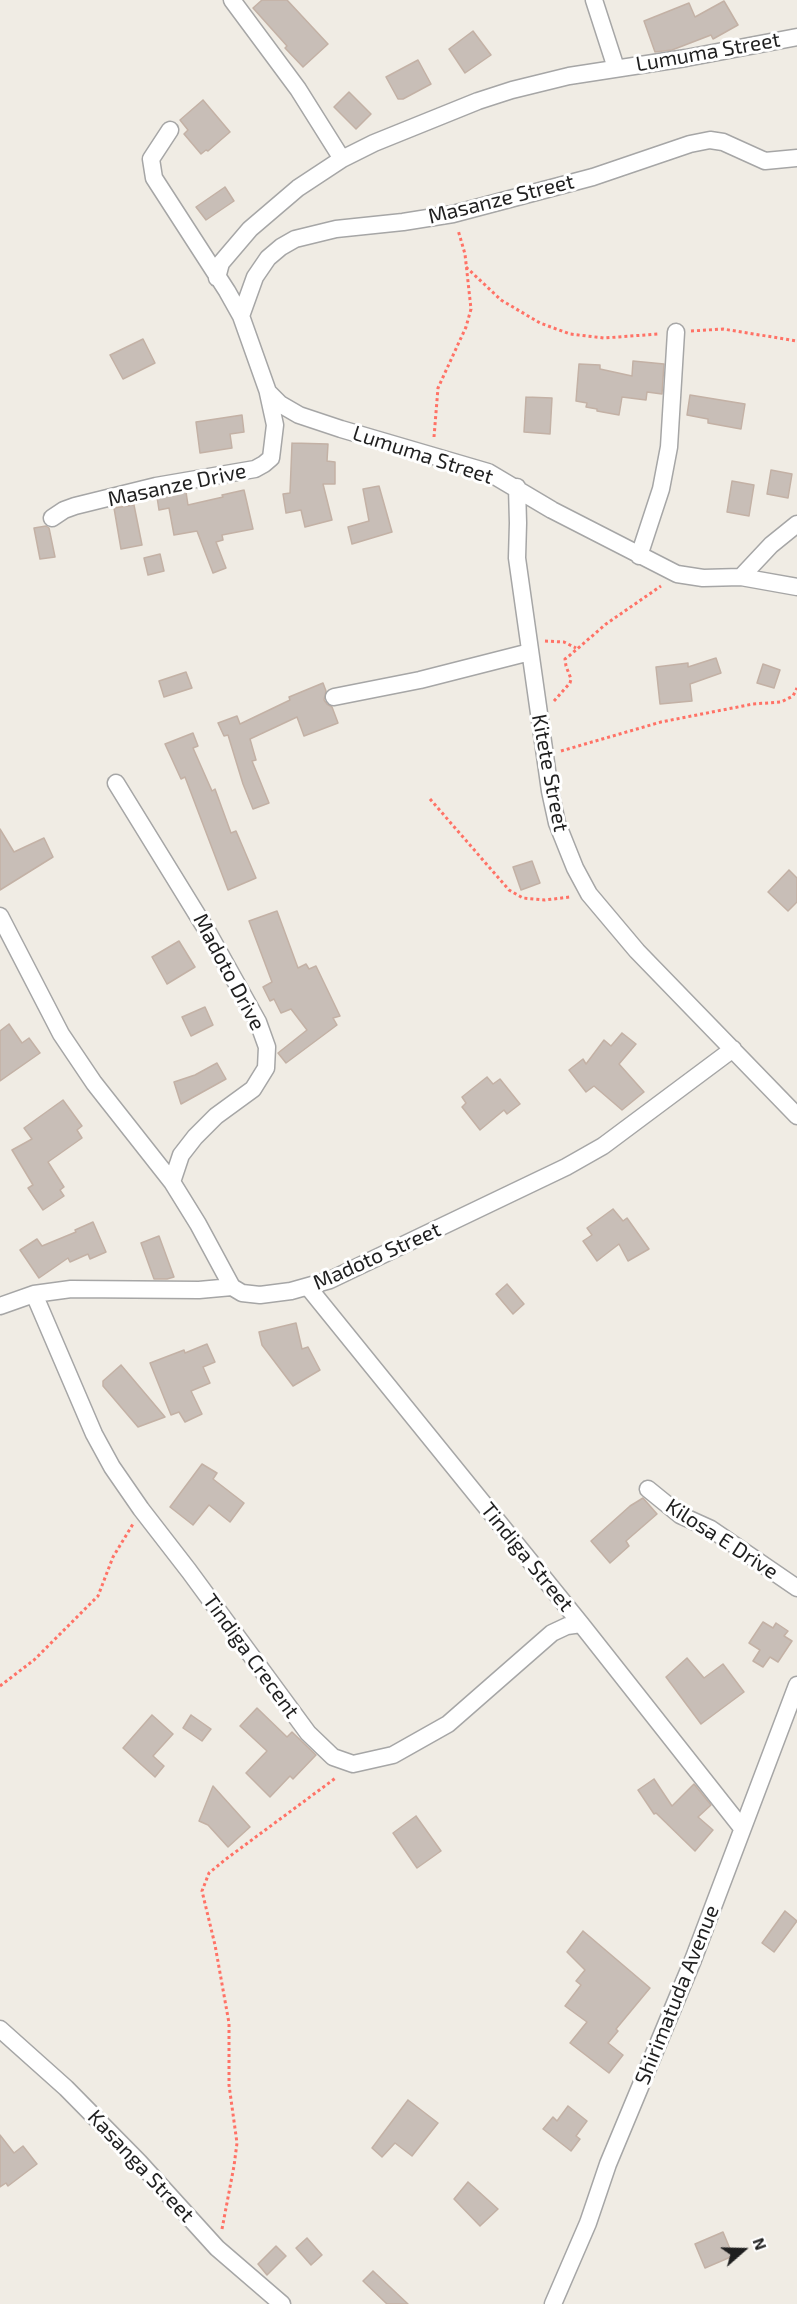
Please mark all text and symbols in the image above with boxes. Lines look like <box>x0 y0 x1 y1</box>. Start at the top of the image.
street label: Lumuma Street <box>634 27 782 77</box>
street label: Masanze Street <box>425 169 577 229</box>
street label: Lumuma Street <box>350 420 496 490</box>
street label: Masanze Drive <box>105 458 249 512</box>
street label: Kitete Street <box>526 712 574 834</box>
street label: Madoto Drive <box>188 909 270 1035</box>
street label: Madoto Street <box>309 1217 445 1295</box>
street label: Kilosa E Drive <box>661 1493 783 1585</box>
street label: Tindiga Street <box>475 1497 579 1617</box>
street label: Tindiga Crecent <box>197 1589 305 1723</box>
street label: Shirimatuda Avenue <box>629 1902 725 2088</box>
street label: Kasanga Street <box>83 2105 199 2227</box>
north arrow <box>713 2220 773 2280</box>
text: N <box>749 2235 771 2252</box>

